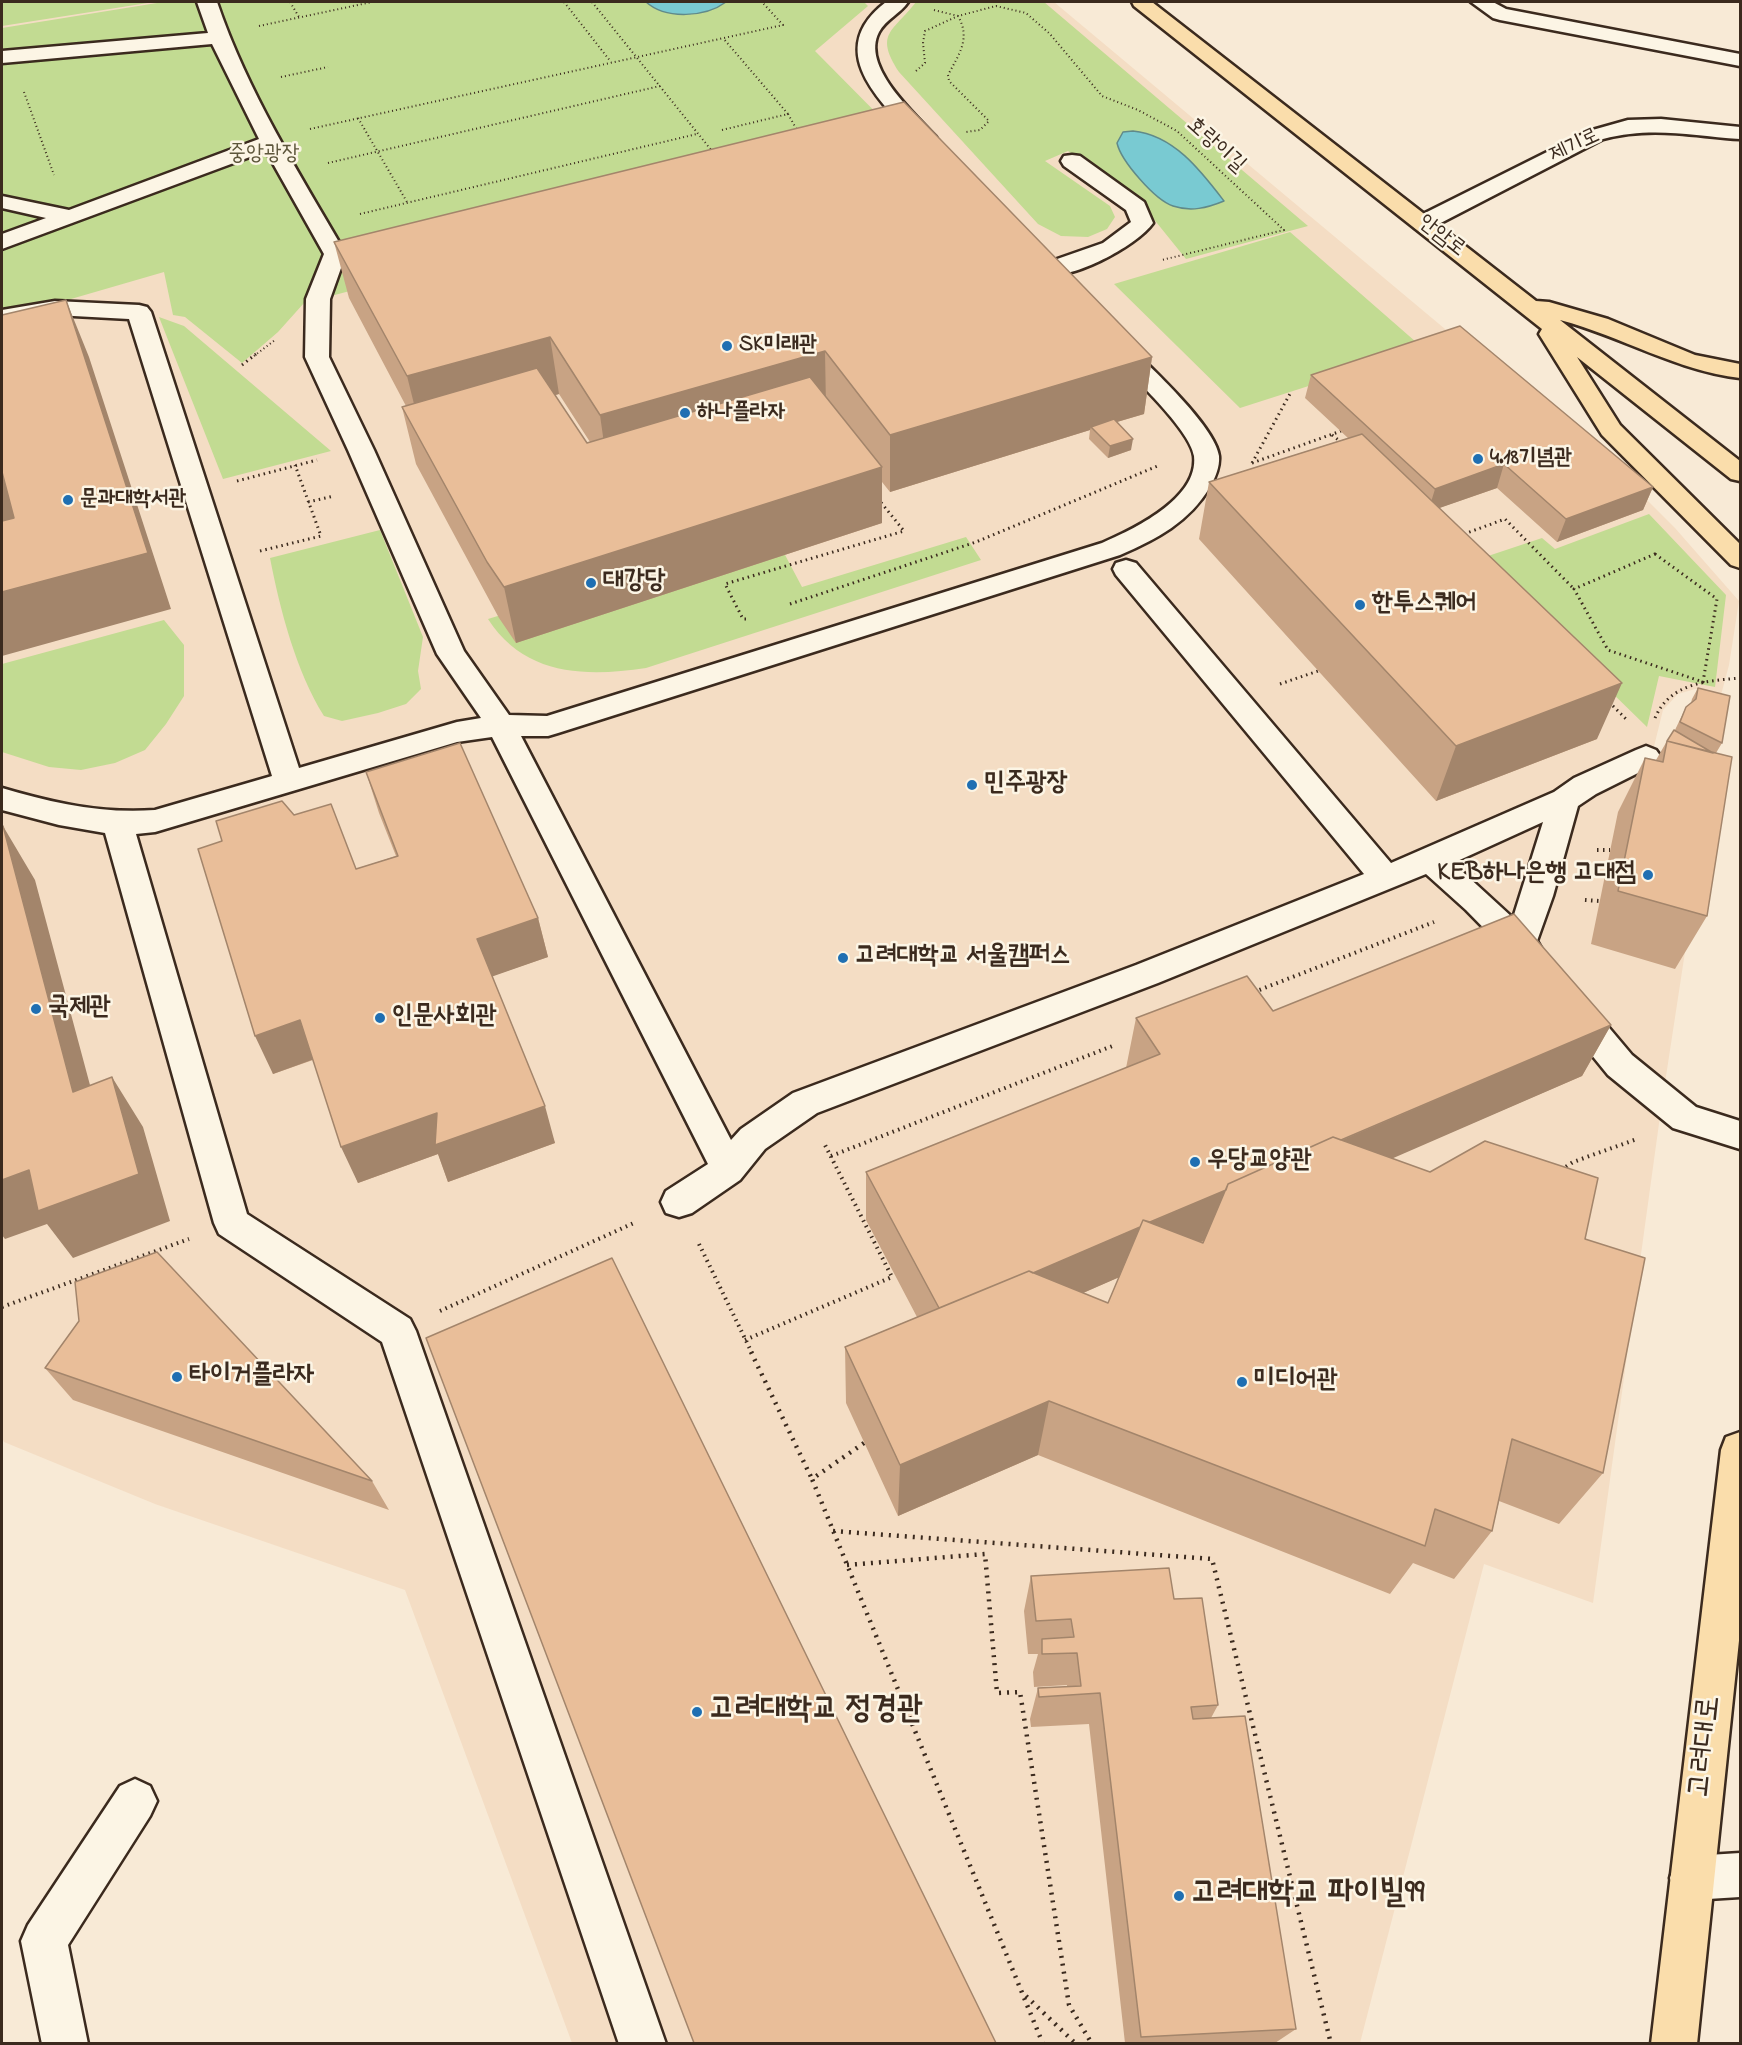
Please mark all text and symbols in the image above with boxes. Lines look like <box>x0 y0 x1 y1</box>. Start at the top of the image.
street label: 호랑이길 <box>1180 112 1250 180</box>
street label: 제기로 <box>1545 124 1605 170</box>
park label: 중앙광장 <box>229 142 299 168</box>
street label: 안암로 <box>1412 210 1470 264</box>
place label: SK미래관 <box>739 333 817 359</box>
marker: SK미래관 <box>720 339 734 353</box>
place label: 하나플라자 <box>697 400 786 426</box>
marker: 하나플라자 <box>678 406 692 420</box>
place label: 4.18기념관 <box>1490 446 1572 472</box>
marker: 4.18기념관 <box>1471 452 1485 466</box>
place label: 문과대학서관 <box>80 487 186 513</box>
marker: 문과대학서관 <box>61 493 75 507</box>
place label: 대강당 <box>603 567 666 599</box>
marker: 대강당 <box>584 576 598 590</box>
place label: 한투스퀘어 <box>1372 589 1477 621</box>
marker: 한투스퀘어 <box>1353 598 1367 612</box>
place label: 민주광장 <box>984 769 1068 801</box>
marker: 민주광장 <box>965 778 979 792</box>
place label: KEB하나은행 고대점 <box>1437 859 1636 891</box>
marker: KEB하나은행 고대점 <box>1641 868 1655 882</box>
place label: 고려대학교 서울캠퍼스 <box>855 942 1071 974</box>
marker: 고려대학교 서울캠퍼스 <box>836 951 850 965</box>
place label: 국제관 <box>48 993 111 1025</box>
marker: 국제관 <box>29 1002 43 1016</box>
place label: 인문사회관 <box>392 1002 497 1034</box>
marker: 인문사회관 <box>373 1011 387 1025</box>
place label: 우당교양관 <box>1207 1146 1312 1178</box>
marker: 우당교양관 <box>1188 1155 1202 1169</box>
place label: 타이거플라자 <box>189 1361 315 1393</box>
place label: 미디어관 <box>1254 1366 1338 1398</box>
marker: 타이거플라자 <box>170 1370 184 1384</box>
marker: 미디어관 <box>1235 1375 1249 1389</box>
place label: 고려대학교 정경관 <box>709 1693 923 1731</box>
street label: 고려대로 <box>1683 1694 1731 1800</box>
marker: 고려대학교 정경관 <box>690 1705 704 1719</box>
place label: 고려대학교 파이빌99 <box>1191 1877 1424 1915</box>
marker: 고려대학교 파이빌99 <box>1172 1889 1186 1903</box>

